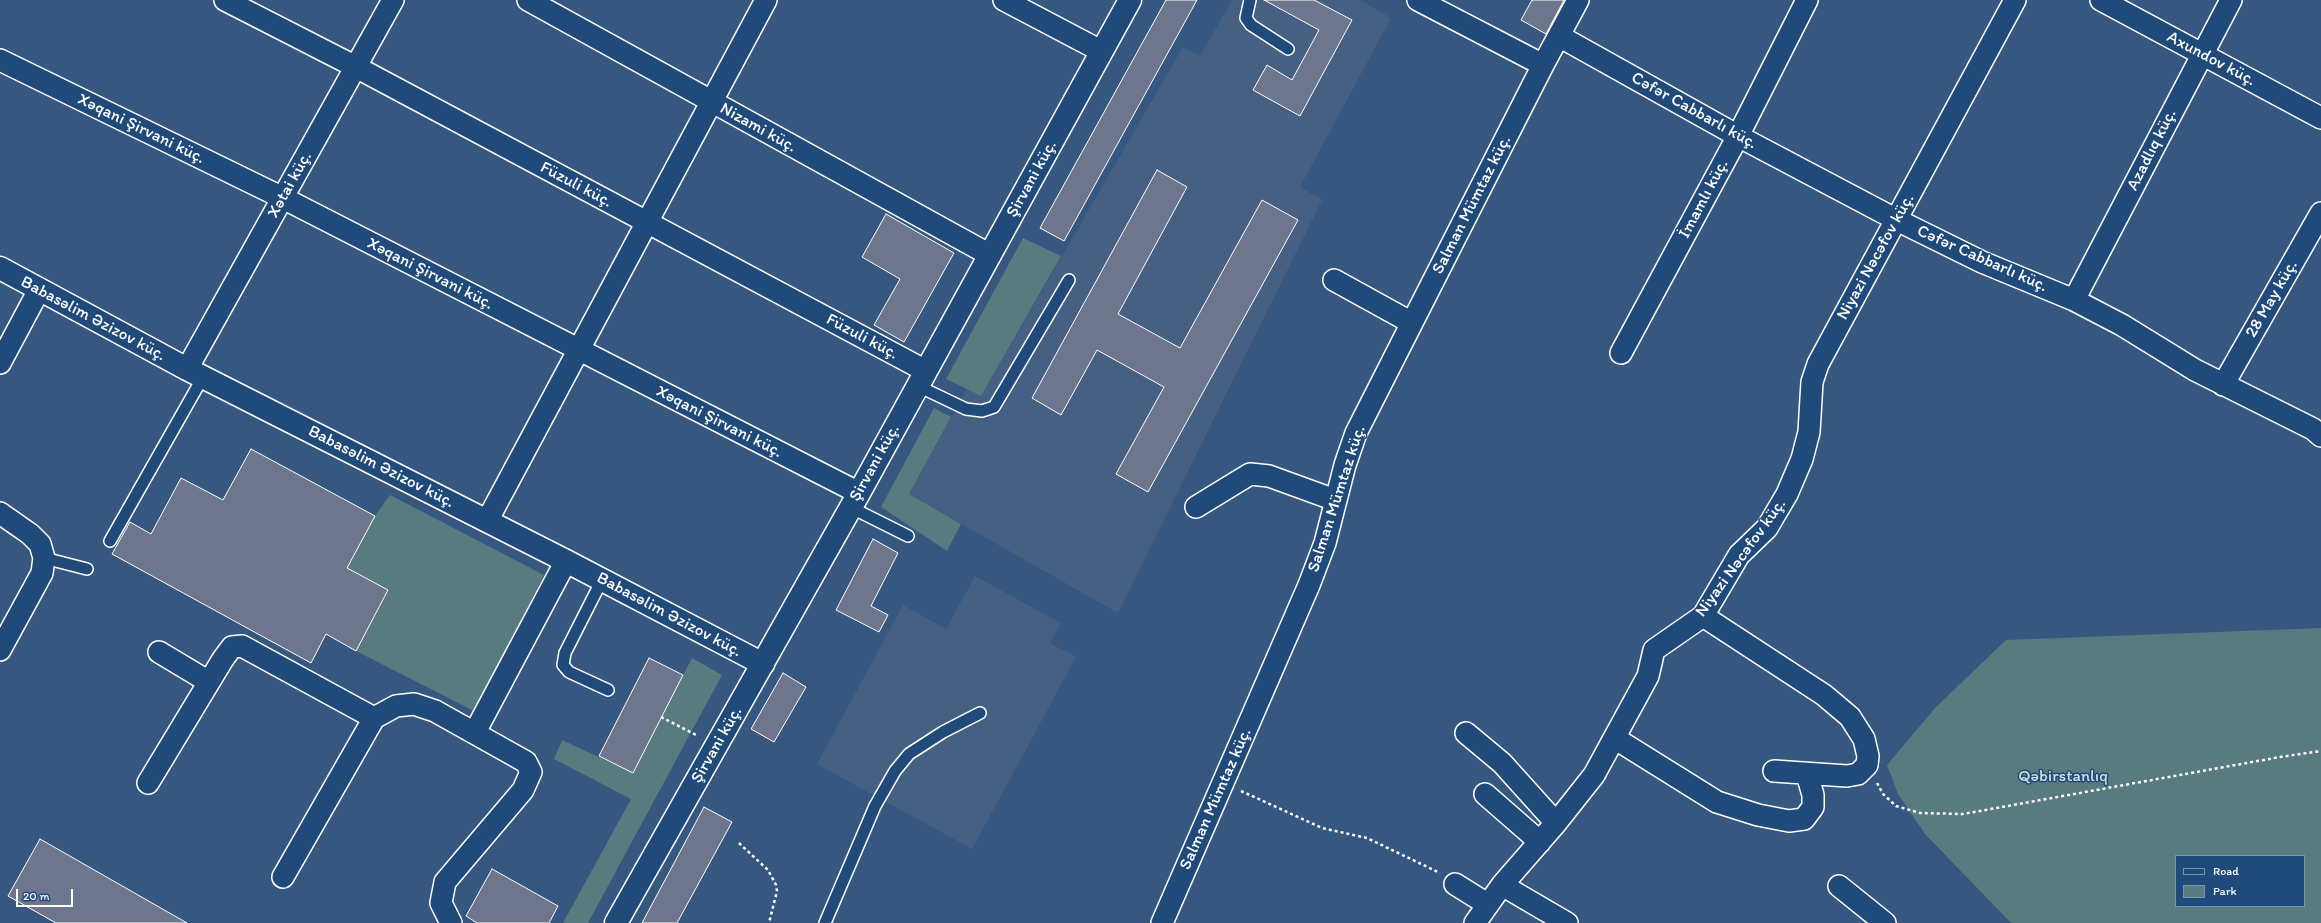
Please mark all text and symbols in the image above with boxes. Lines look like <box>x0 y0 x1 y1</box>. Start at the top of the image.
street label: Axundov küç. <box>2163 27 2259 91</box>
street label: Cəfər Cabbarlı küç. <box>1627 68 1761 154</box>
street label: Xəqani Şirvani küç. <box>74 89 208 169</box>
street label: Nizami küç. <box>716 99 800 157</box>
street label: Azadlıq küç. <box>2123 106 2181 194</box>
street label: Salman Mümtaz küç. <box>1428 132 1516 278</box>
street label: Şirvani küç. <box>1002 137 1062 221</box>
street label: Xətai küç. <box>263 148 317 222</box>
street label: İmamlı küç. <box>1675 156 1733 242</box>
street label: Füzuli küç. <box>537 158 615 212</box>
street label: Niyazi Nəcəfov küç. <box>1833 190 1919 324</box>
street label: Cəfər Cabbarlı küç. <box>1914 221 2050 297</box>
street label: Xəqani Şirvani küç. <box>363 233 497 315</box>
street label: 28 May küç. <box>2242 257 2302 341</box>
street label: Babasəlim Əzizov küç. <box>17 272 169 366</box>
street label: Füzuli küç. <box>823 310 901 364</box>
street label: Xəqani Şirvani küç. <box>652 381 786 463</box>
street label: Babasəlim Əzizov küç. <box>304 421 458 513</box>
street label: Şirvani küç. <box>845 421 905 505</box>
street label: Salman Mümtaz küç. <box>1304 423 1370 575</box>
street label: Niyazi Nəcəfov küç. <box>1691 495 1791 621</box>
street label: Babasəlim Əzizov küç. <box>593 568 745 662</box>
street label: Şirvani küç. <box>687 703 747 787</box>
street label: Salman Mümtaz küç. <box>1176 725 1256 873</box>
park label: Qəbirstanlıq <box>2018 767 2108 787</box>
legend <box>2175 855 2305 907</box>
text: Road <box>2213 864 2239 878</box>
scale bar <box>18 881 75 907</box>
text: Park <box>2213 884 2237 898</box>
text: 20 m <box>23 889 50 903</box>

